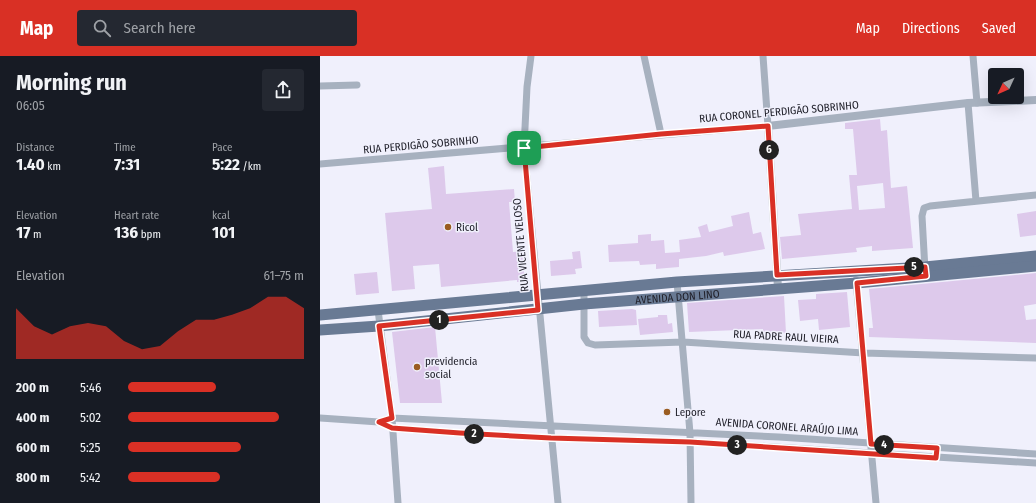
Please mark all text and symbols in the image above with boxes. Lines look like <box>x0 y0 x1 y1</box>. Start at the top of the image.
search box <box>77 10 357 46</box>
text: Map <box>20 17 53 40</box>
icon: search <box>91 17 113 39</box>
text: Search here <box>123 19 196 37</box>
text: Map <box>856 20 880 37</box>
text: Directions <box>902 20 960 37</box>
text: Saved <box>982 20 1016 37</box>
north arrow <box>988 68 1024 104</box>
map controls <box>988 68 1024 104</box>
text: Morning run <box>16 69 127 96</box>
button: share <box>262 69 304 111</box>
text: 06:05 <box>16 98 45 113</box>
street label: RUA CORONEL PERDIGÃO SOBRINHO <box>699 99 859 125</box>
pin <box>507 131 541 165</box>
street label: RUA PERDIGÃO SOBRINHO <box>363 133 479 157</box>
icon: arrive <box>513 137 535 159</box>
pin: 6 <box>759 140 779 160</box>
text: Distance <box>16 141 55 154</box>
text: Time <box>114 141 136 154</box>
text: Pace <box>212 141 233 154</box>
text: 6 <box>766 143 772 156</box>
text: 1.40 <box>16 154 45 175</box>
text: 7:31 <box>114 154 140 175</box>
text: 5:22 <box>212 154 240 175</box>
text: km <box>45 160 61 173</box>
text: /km <box>240 160 261 173</box>
street label: RUA VICENTE VELOSO <box>510 198 532 292</box>
text: Elevation <box>16 209 57 222</box>
text: Heart rate <box>114 209 159 222</box>
text: kcal <box>212 209 230 222</box>
place label: Ricol <box>456 221 478 234</box>
text: 17 <box>16 222 30 243</box>
text: 136 <box>114 222 138 243</box>
text: 101 <box>212 222 235 243</box>
marker: Ricol <box>443 222 453 232</box>
text: m <box>30 228 41 241</box>
text: bpm <box>138 228 161 241</box>
pin: 5 <box>904 257 924 277</box>
text: 5 <box>911 260 917 273</box>
text: Elevation <box>16 268 65 283</box>
text: 61–75 m <box>264 268 304 283</box>
street label: AVENIDA DON LINO <box>635 287 720 307</box>
pin: 1 <box>429 310 449 330</box>
text: 1 <box>437 313 441 326</box>
street label: RUA PADRE RAUL VIEIRA <box>733 328 839 346</box>
place label: previdencia social <box>425 355 477 381</box>
marker: previdencia social <box>412 362 422 372</box>
text: 200 m <box>16 380 49 395</box>
text: 5:46 <box>80 380 101 395</box>
place label: Lepore <box>675 406 706 419</box>
marker: Lepore <box>662 407 672 417</box>
text: 400 m <box>16 410 50 425</box>
text: 5:02 <box>80 410 101 425</box>
street label: AVENIDA CORONEL ARAÚJO LIMA <box>715 415 859 438</box>
pin: 2 <box>464 424 484 444</box>
text: 2 <box>471 427 477 440</box>
pin: 3 <box>727 435 747 455</box>
pin: 4 <box>874 435 894 455</box>
text: 3 <box>734 438 740 451</box>
text: 4 <box>881 438 887 451</box>
text: 600 m <box>16 440 50 455</box>
text: 5:25 <box>80 440 100 455</box>
text: 800 m <box>16 470 50 485</box>
text: 5:42 <box>80 470 101 485</box>

